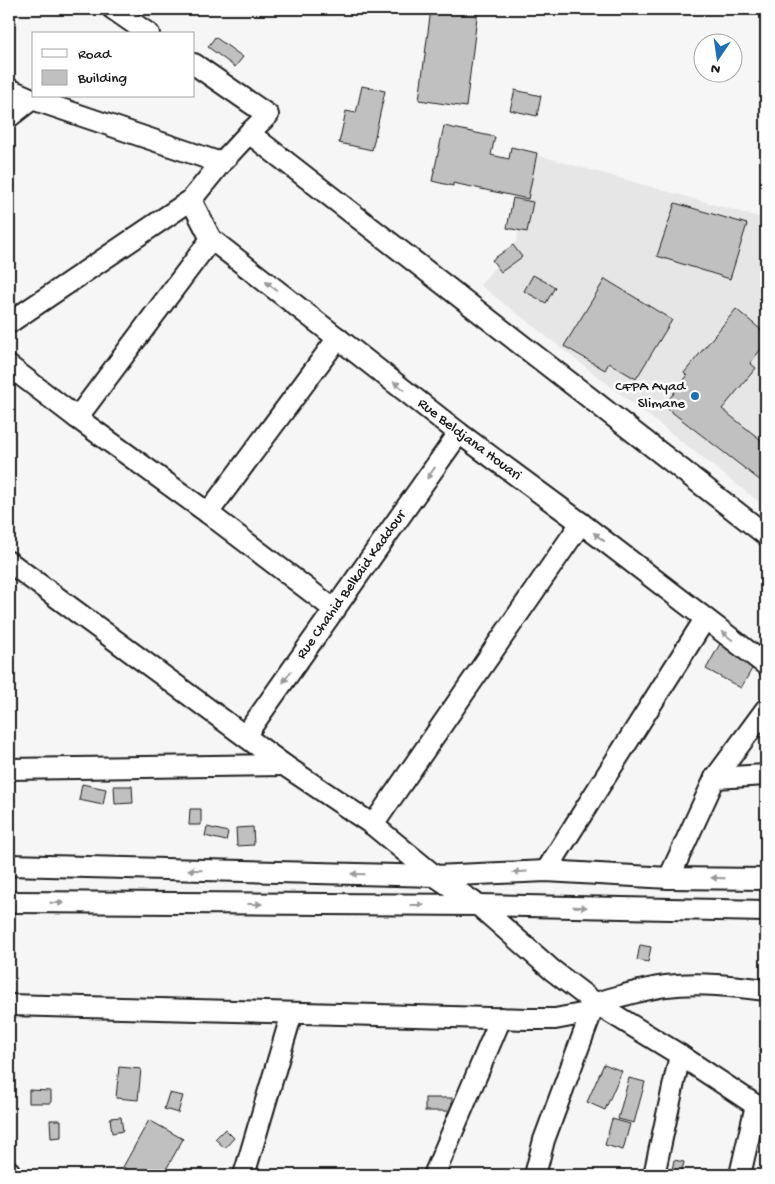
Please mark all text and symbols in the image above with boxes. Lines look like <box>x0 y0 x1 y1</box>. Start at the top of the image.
legend <box>32 32 195 98</box>
north arrow <box>692 32 742 82</box>
text: Road <box>78 46 112 64</box>
text: N <box>709 59 722 78</box>
text: Building <box>77 70 127 88</box>
one-way arrow <box>264 281 278 291</box>
place label: CFPA Ayad Slimane <box>615 378 686 413</box>
one-way arrow <box>392 381 406 391</box>
marker: CFPA Ayad Slimane <box>689 390 701 402</box>
street label: Rue Beldjana Houari <box>414 395 525 485</box>
one-way arrow <box>426 466 436 480</box>
street label: Rue Chahid Belkaid Kaddour <box>293 506 411 663</box>
one-way arrow <box>593 531 606 542</box>
one-way arrow <box>720 631 734 641</box>
one-way arrow <box>282 671 292 684</box>
one-way arrow <box>187 866 203 874</box>
one-way arrow <box>512 869 528 877</box>
one-way arrow <box>350 870 366 878</box>
one-way arrow <box>709 874 725 882</box>
one-way arrow <box>50 899 66 907</box>
one-way arrow <box>247 900 263 908</box>
one-way arrow <box>410 901 426 909</box>
one-way arrow <box>572 903 588 911</box>

